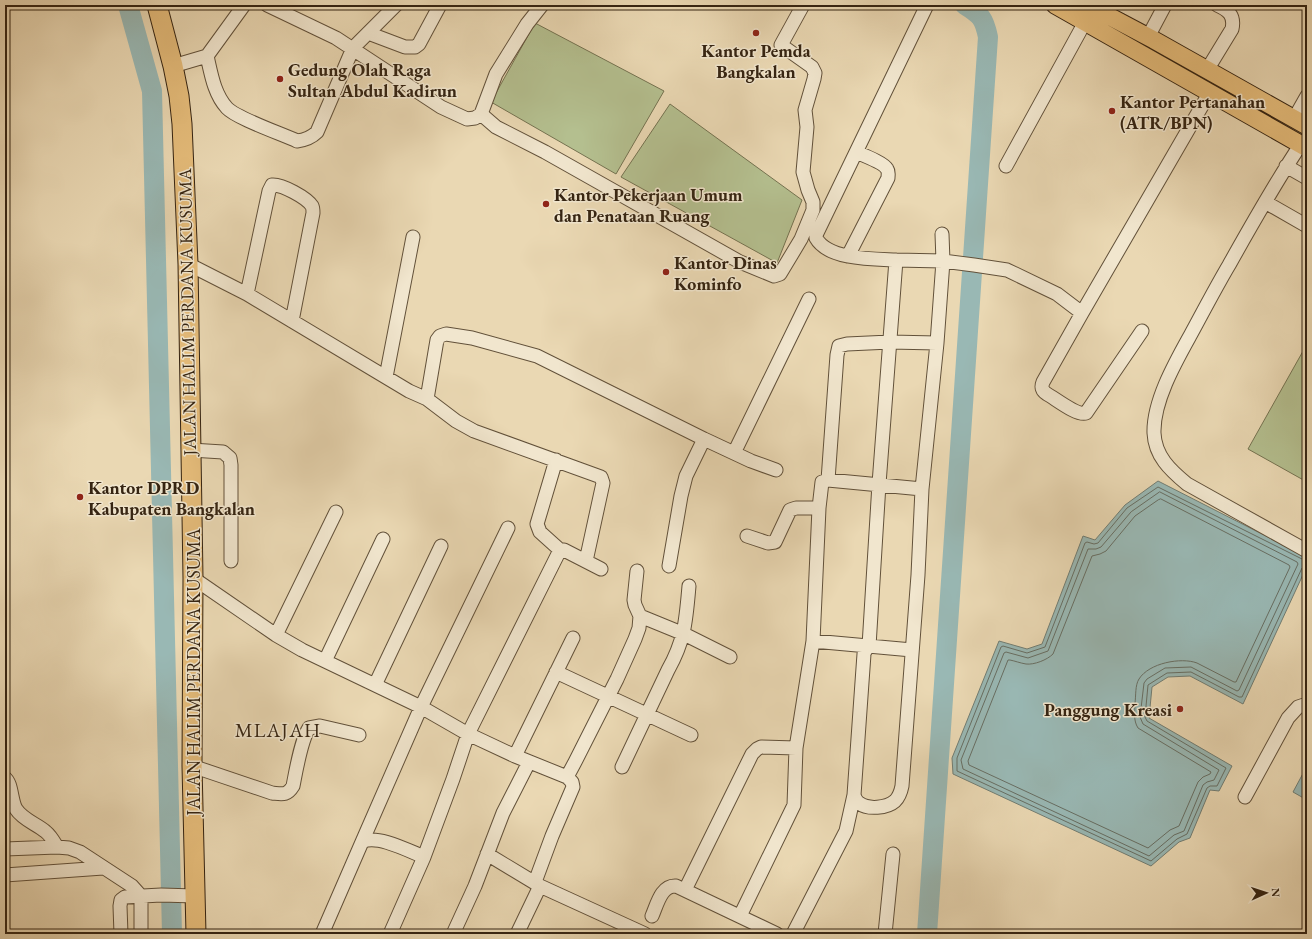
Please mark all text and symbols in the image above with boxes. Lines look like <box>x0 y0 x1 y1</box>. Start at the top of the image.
marker: Kantor Pemda Bangkalan <box>751 28 761 38</box>
place label: Kantor Pemda Bangkalan <box>701 39 811 83</box>
place label: Gedung Olah Raga Sultan Abdul Kadirun <box>288 58 457 102</box>
marker: Gedung Olah Raga Sultan Abdul Kadirun <box>275 74 285 84</box>
place label: Kantor Pertanahan (ATR/BPN) <box>1120 90 1265 134</box>
marker: Kantor Pertanahan (ATR/BPN) <box>1107 106 1117 116</box>
street label: JALAN HALIM PERDANA KUSUMA <box>173 168 201 458</box>
place label: Kantor Pekerjaan Umum dan Penataan Ruang <box>554 183 743 227</box>
marker: Kantor Pekerjaan Umum dan Penataan Ruang <box>541 199 551 209</box>
place label: Kantor Dinas Kominfo <box>674 251 777 295</box>
marker: Kantor Dinas Kominfo <box>661 267 671 277</box>
place label: Kantor DPRD Kabupaten Bangkalan <box>88 476 255 520</box>
marker: Kantor DPRD Kabupaten Bangkalan <box>75 492 85 502</box>
street label: JALAN HALIM PERDANA KUSUMA <box>182 528 205 818</box>
place label: Panggung Kreasi <box>1044 698 1173 721</box>
marker: Panggung Kreasi <box>1175 704 1185 714</box>
district label: MLAJAH <box>235 717 321 743</box>
north arrow <box>1246 873 1286 913</box>
text: N <box>1269 888 1283 897</box>

